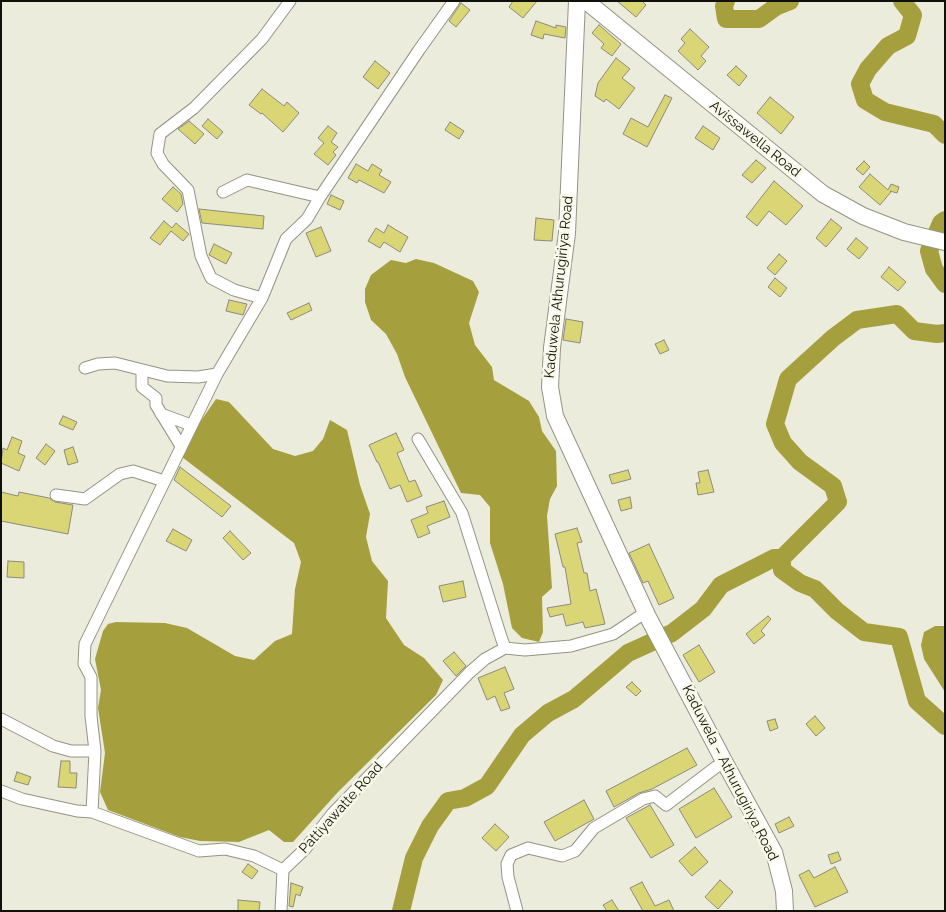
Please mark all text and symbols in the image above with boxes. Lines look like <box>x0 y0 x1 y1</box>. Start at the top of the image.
street label: Avissawella Road <box>706 97 804 181</box>
street label: Kaduwela Athurugiriya Road <box>541 195 577 379</box>
street label: Kaduwela – Athurugiriya Road <box>678 682 782 864</box>
street label: Pattiyawatte Road <box>296 759 386 857</box>

